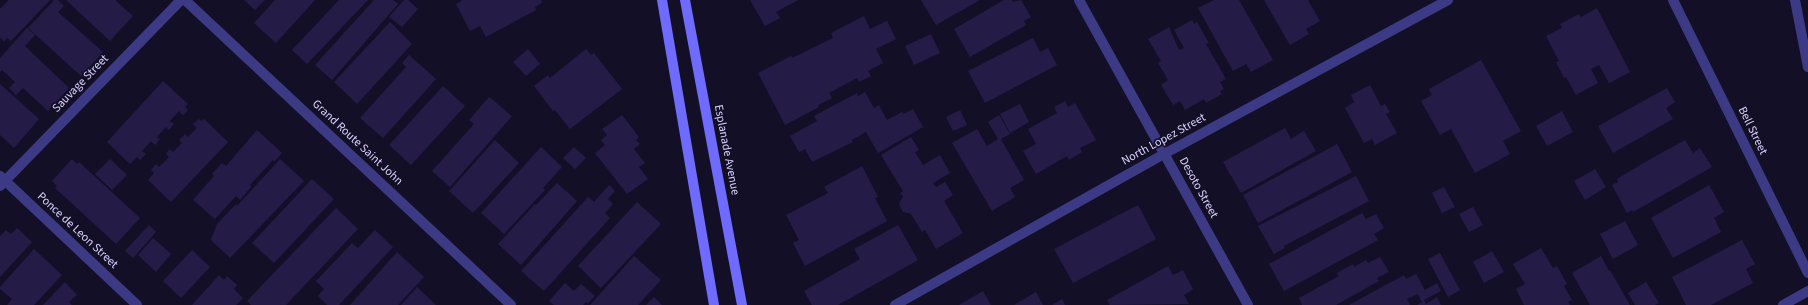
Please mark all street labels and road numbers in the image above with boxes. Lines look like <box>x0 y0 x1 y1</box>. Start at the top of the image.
street label: Sauvage Street <box>50 52 112 116</box>
street label: Grand Route Saint John <box>309 97 405 189</box>
street label: Esplanade Avenue <box>710 104 742 196</box>
street label: Bell Street <box>1734 105 1770 157</box>
street label: North Lopez Street <box>1119 111 1209 169</box>
street label: Desoto Street <box>1175 155 1221 221</box>
street label: Ponce de Leon Street <box>34 190 120 272</box>

